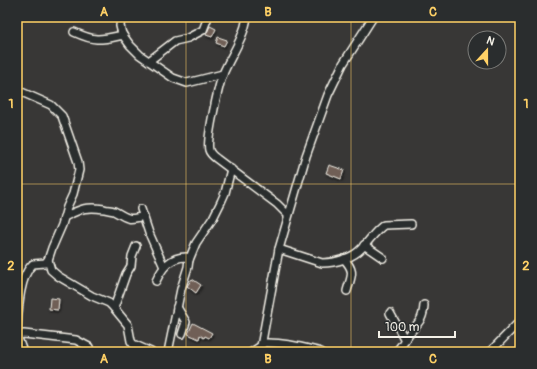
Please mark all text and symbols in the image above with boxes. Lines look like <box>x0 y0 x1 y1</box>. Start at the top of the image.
text: A <box>100 4 109 20</box>
text: B <box>264 4 272 20</box>
text: C <box>429 4 437 20</box>
north arrow <box>467 30 507 70</box>
text: N <box>485 34 497 49</box>
text: 1 <box>8 96 14 112</box>
text: 1 <box>523 96 529 112</box>
text: 2 <box>7 258 15 274</box>
text: 2 <box>522 258 530 274</box>
scale bar <box>379 313 455 339</box>
text: 100 m <box>385 320 420 335</box>
text: A <box>100 351 109 367</box>
text: B <box>264 351 272 367</box>
text: C <box>429 351 437 367</box>

